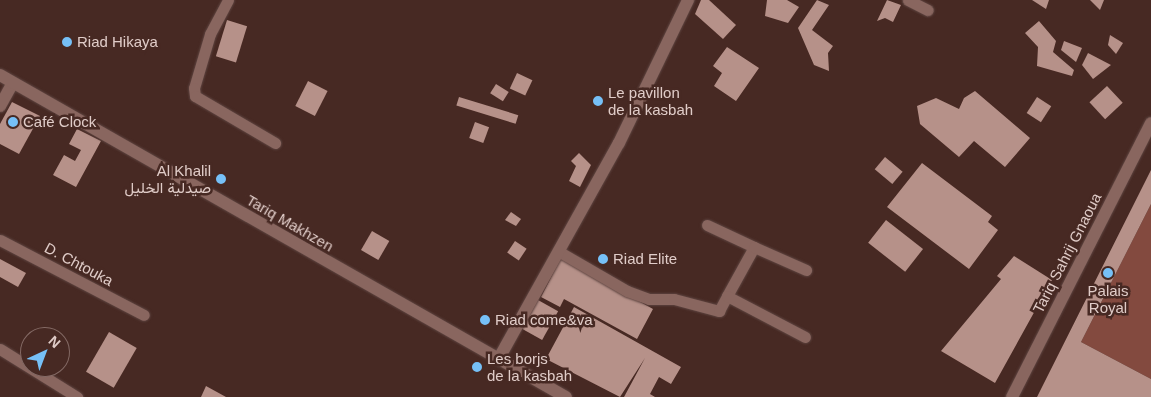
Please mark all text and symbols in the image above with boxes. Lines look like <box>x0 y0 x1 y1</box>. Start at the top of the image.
place label: Riad Hikaya <box>77 33 158 51</box>
marker: Riad Hikaya <box>61 36 73 48</box>
place label: Le pavillon de la kasbah <box>608 83 693 118</box>
marker: Le pavillon de la kasbah <box>592 95 604 107</box>
place label: Café Clock <box>23 113 96 131</box>
marker: Café Clock <box>7 116 19 128</box>
place label: Al Khalil صيدلية الخليل <box>125 161 211 196</box>
marker: Al Khalil صيدلية الخليل <box>215 173 227 185</box>
street label: Tariq Sahrij Gnaoua <box>1029 190 1105 316</box>
street label: Tariq Makhzen <box>243 191 337 255</box>
street label: D. Chtouka <box>42 238 116 290</box>
place label: Riad Elite <box>613 250 677 268</box>
marker: Riad Elite <box>597 253 609 265</box>
marker: Palais Royal <box>1102 267 1114 279</box>
place label: Palais Royal <box>1088 281 1128 316</box>
place label: Riad come&va <box>495 311 593 329</box>
marker: Riad come&va <box>479 314 491 326</box>
north arrow <box>20 327 70 377</box>
text: N <box>45 332 64 351</box>
place label: Les borjs de la kasbah <box>487 349 572 384</box>
marker: Les borjs de la kasbah <box>471 361 483 373</box>

